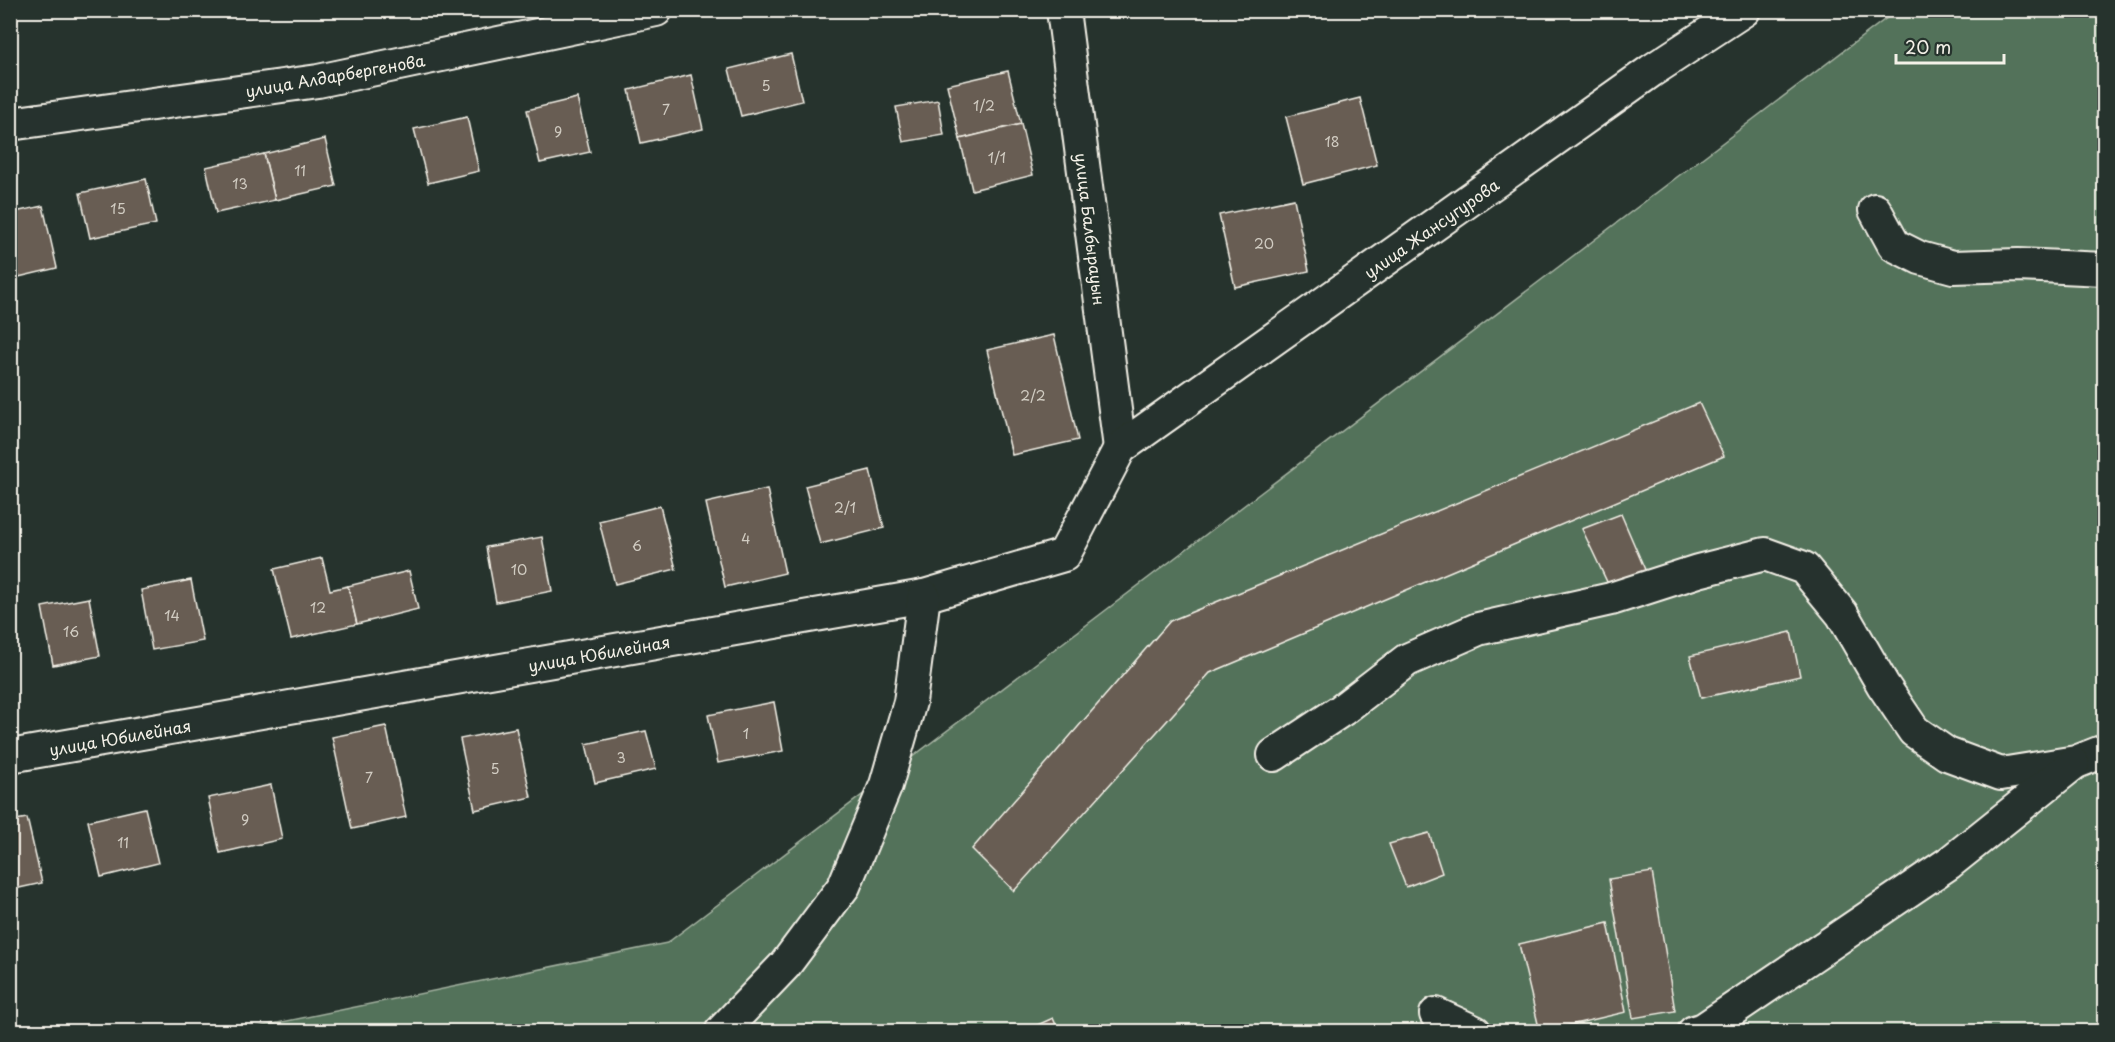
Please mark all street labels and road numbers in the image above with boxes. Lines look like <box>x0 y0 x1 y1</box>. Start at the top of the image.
street label: улица Алдарбергенова <box>243 47 427 103</box>
street label: улица Балбырауын <box>1070 152 1112 306</box>
street label: улица Жансугурова <box>1358 172 1504 284</box>
street label: улица Юбилейная <box>526 629 672 677</box>
street label: улица Юбилейная <box>47 713 193 761</box>

